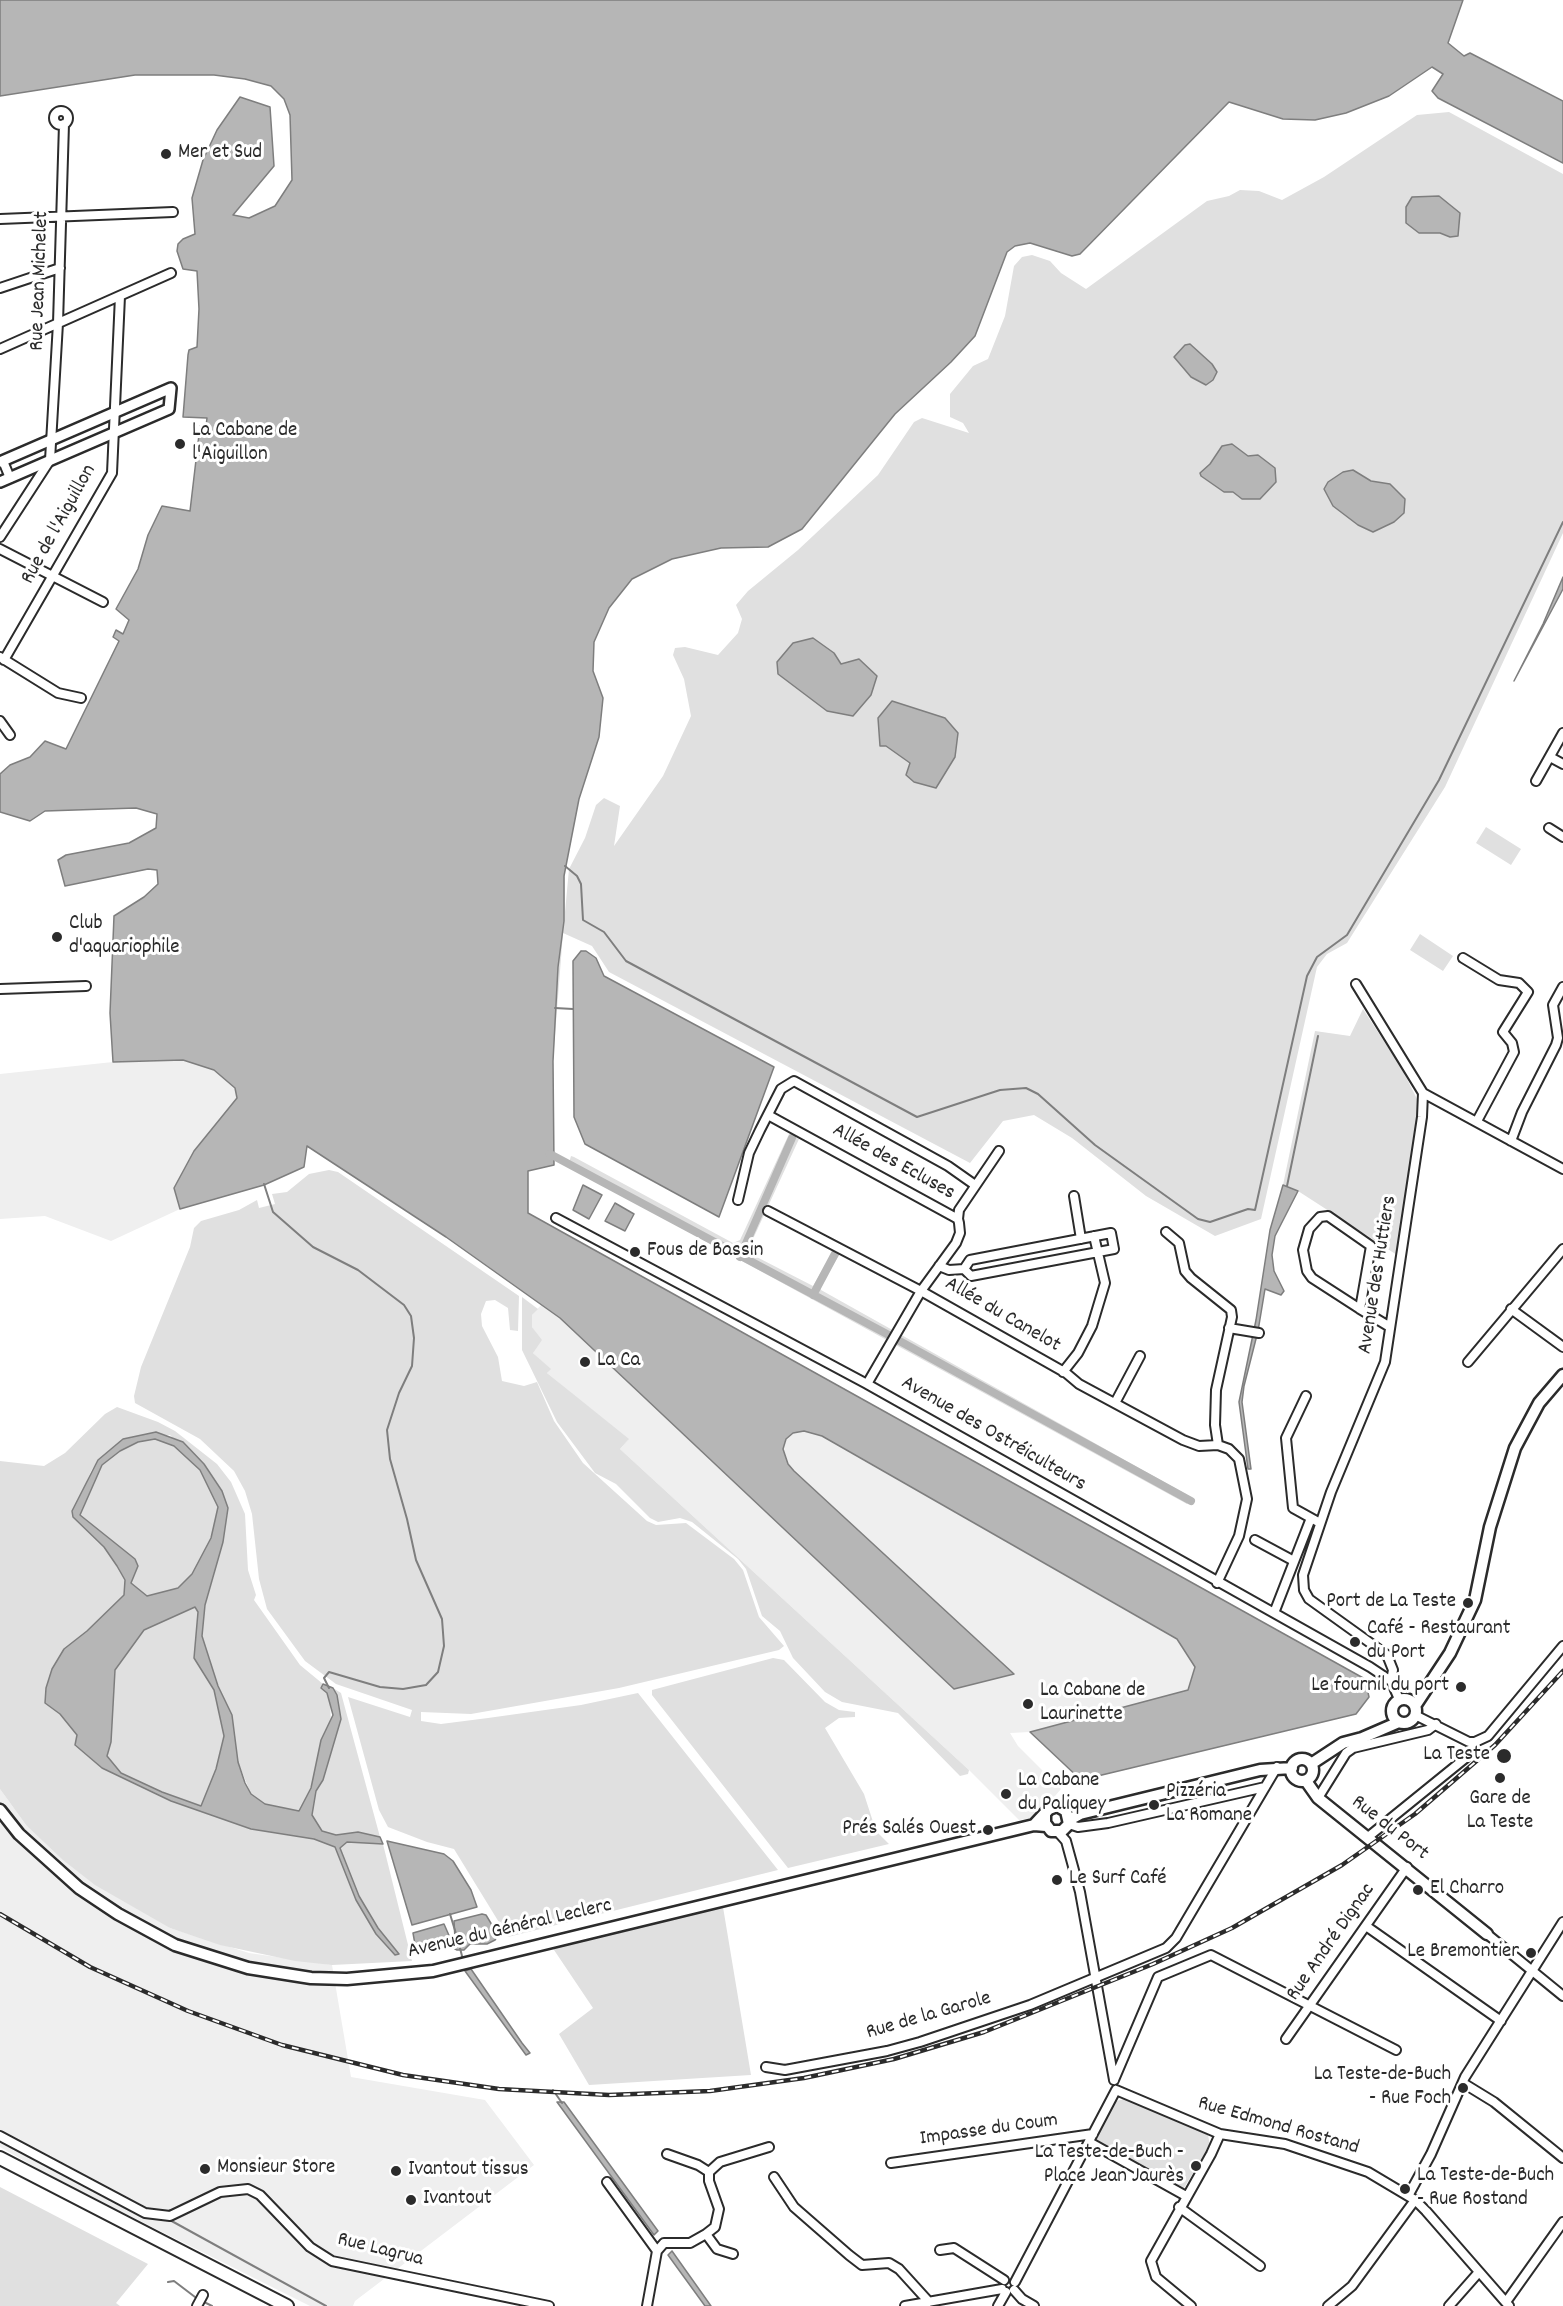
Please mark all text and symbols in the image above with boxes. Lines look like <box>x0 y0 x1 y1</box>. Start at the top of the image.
place label: Mer et Sud <box>178 141 262 167</box>
marker: Mer et Sud <box>159 147 173 161</box>
street label: Rue Jean Michelet <box>26 211 56 351</box>
place label: La Cabane de l'Aiguillon <box>192 419 297 469</box>
marker: La Cabane de l'Aiguillon <box>173 437 187 451</box>
street label: Rue de l'Aiguillon <box>17 461 103 589</box>
place label: Club d'aquariophile <box>69 912 179 962</box>
marker: Club d'aquariophile <box>50 930 64 944</box>
street label: Allée des Ecluses <box>827 1119 959 1207</box>
street label: Avenue des Huttiers <box>1354 1194 1404 1356</box>
place label: Fous de Bassin <box>647 1239 763 1265</box>
marker: Fous de Bassin <box>628 1245 642 1259</box>
street label: Allée du Canelot <box>940 1273 1064 1359</box>
place label: La Ca <box>597 1349 640 1375</box>
marker: La Ca <box>578 1355 592 1369</box>
street label: Avenue des Ostréiculteurs <box>896 1372 1090 1498</box>
place label: Port de La Teste <box>1326 1590 1456 1616</box>
marker: Port de La Teste <box>1461 1596 1475 1610</box>
place label: Café - Restaurant du Port <box>1367 1617 1511 1667</box>
marker: Café - Restaurant du Port <box>1348 1635 1362 1649</box>
place label: Le fournil du port <box>1311 1674 1449 1700</box>
place label: La Cabane de Laurinette <box>1040 1679 1145 1729</box>
marker: Le fournil du port <box>1454 1680 1468 1694</box>
marker: La Cabane de Laurinette <box>1021 1697 1035 1711</box>
place label: La Teste <box>1423 1743 1490 1769</box>
marker: La Teste <box>1495 1747 1513 1765</box>
place label: La Cabane du Paliquey <box>1018 1769 1106 1819</box>
marker: Gare de La Teste <box>1493 1771 1507 1785</box>
place label: Pizzéria La Romane <box>1166 1780 1252 1830</box>
marker: La Cabane du Paliquey <box>999 1787 1013 1801</box>
place label: Gare de La Teste <box>1467 1787 1533 1837</box>
street label: Rue du Port <box>1345 1791 1433 1867</box>
marker: Pizzéria La Romane <box>1147 1798 1161 1812</box>
place label: Prés Salés Ouest <box>842 1817 976 1843</box>
marker: Prés Salés Ouest <box>981 1823 995 1837</box>
place label: Le Surf Café <box>1069 1867 1167 1893</box>
marker: Le Surf Café <box>1050 1873 1064 1887</box>
place label: El Charro <box>1430 1877 1504 1903</box>
street label: Rue André Dignac <box>1282 1879 1382 2007</box>
marker: El Charro <box>1411 1883 1425 1897</box>
street label: Avenue du Général Leclerc <box>406 1894 614 1966</box>
place label: Le Bremontier <box>1407 1940 1519 1966</box>
marker: Le Bremontier <box>1524 1946 1538 1960</box>
street label: Rue de la Garole <box>864 1987 994 2047</box>
place label: La Teste-de-Buch - Rue Foch <box>1314 2063 1451 2113</box>
marker: La Teste-de-Buch - Rue Foch <box>1456 2081 1470 2095</box>
street label: Rue Edmond Rostand <box>1195 2092 1361 2162</box>
street label: Impasse du Coum <box>918 2109 1060 2153</box>
place label: La Teste-de-Buch - Place Jean Jaurès <box>1035 2141 1184 2191</box>
place label: Monsieur Store <box>217 2156 335 2182</box>
place label: Ivantout tissus <box>408 2158 529 2184</box>
marker: La Teste-de-Buch - Place Jean Jaurès <box>1189 2159 1203 2173</box>
marker: Monsieur Store <box>198 2162 212 2176</box>
marker: Ivantout tissus <box>389 2164 403 2178</box>
place label: La Teste-de-Buch - Rue Rostand <box>1417 2164 1554 2214</box>
marker: La Teste-de-Buch - Rue Rostand <box>1398 2182 1412 2196</box>
place label: Ivantout <box>423 2187 492 2213</box>
marker: Ivantout <box>404 2193 418 2207</box>
street label: Rue Lagrua <box>334 2228 426 2274</box>

